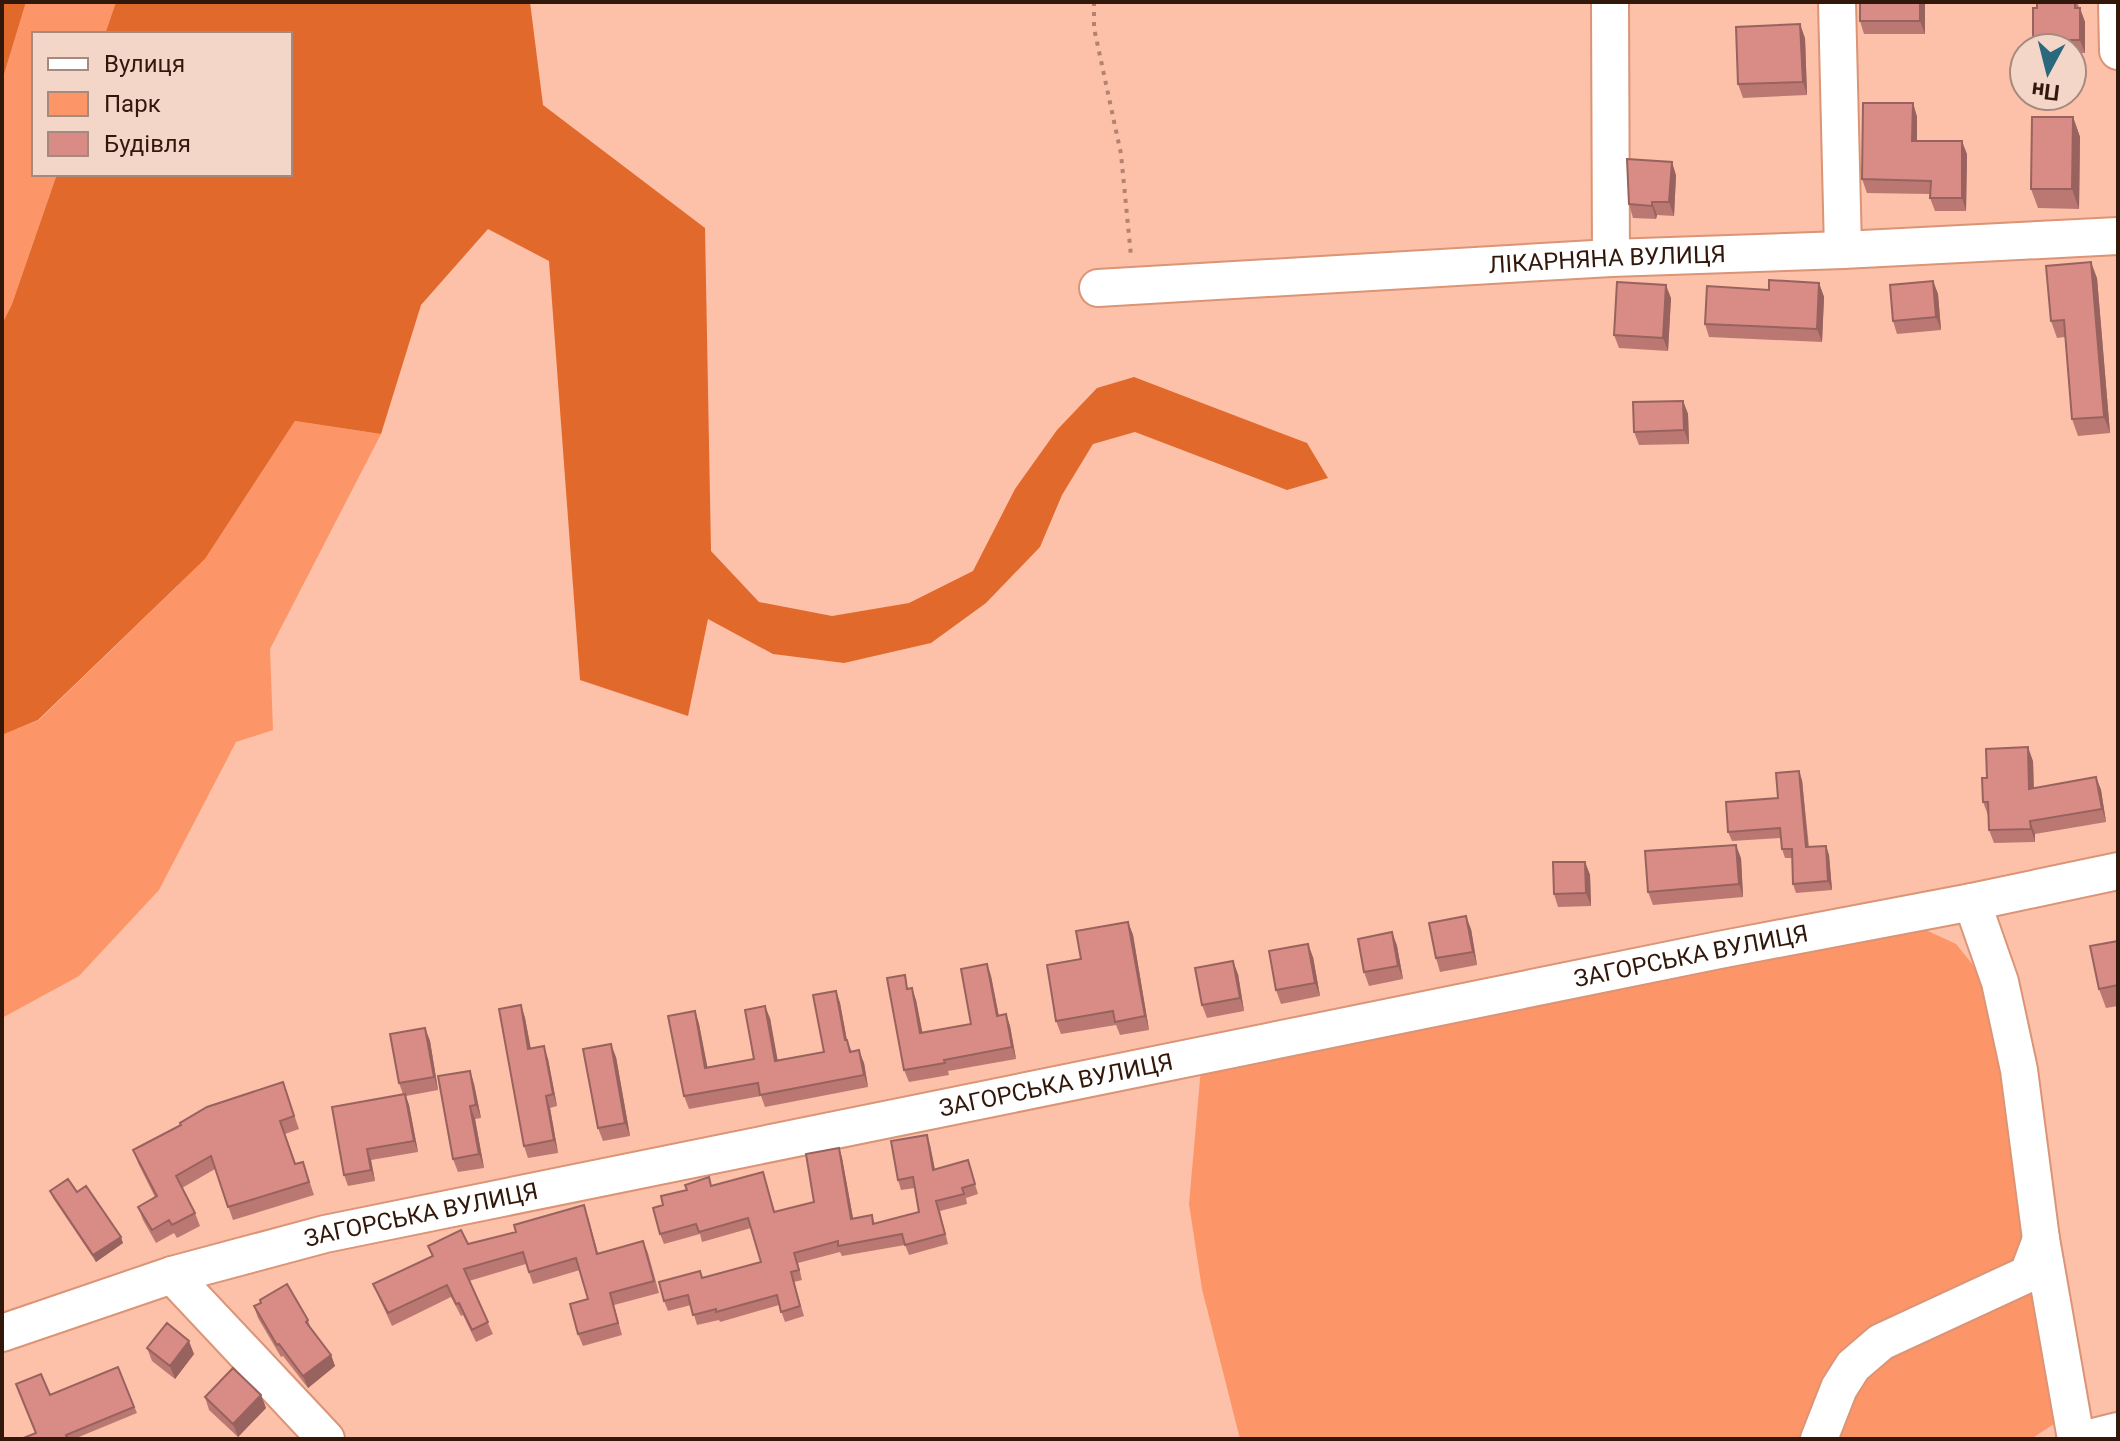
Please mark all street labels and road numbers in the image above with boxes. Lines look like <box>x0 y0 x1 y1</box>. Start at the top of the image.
street label: ЛІКАРНЯНА ВУЛИЦЯ <box>1488 240 1726 279</box>
street label: ЗАГОРСЬКА ВУЛИЦЯ <box>1571 919 1810 993</box>
street label: ЗАГОРСЬКА ВУЛИЦЯ <box>937 1048 1175 1123</box>
street label: ЗАГОРСЬКА ВУЛИЦЯ <box>301 1177 540 1253</box>

